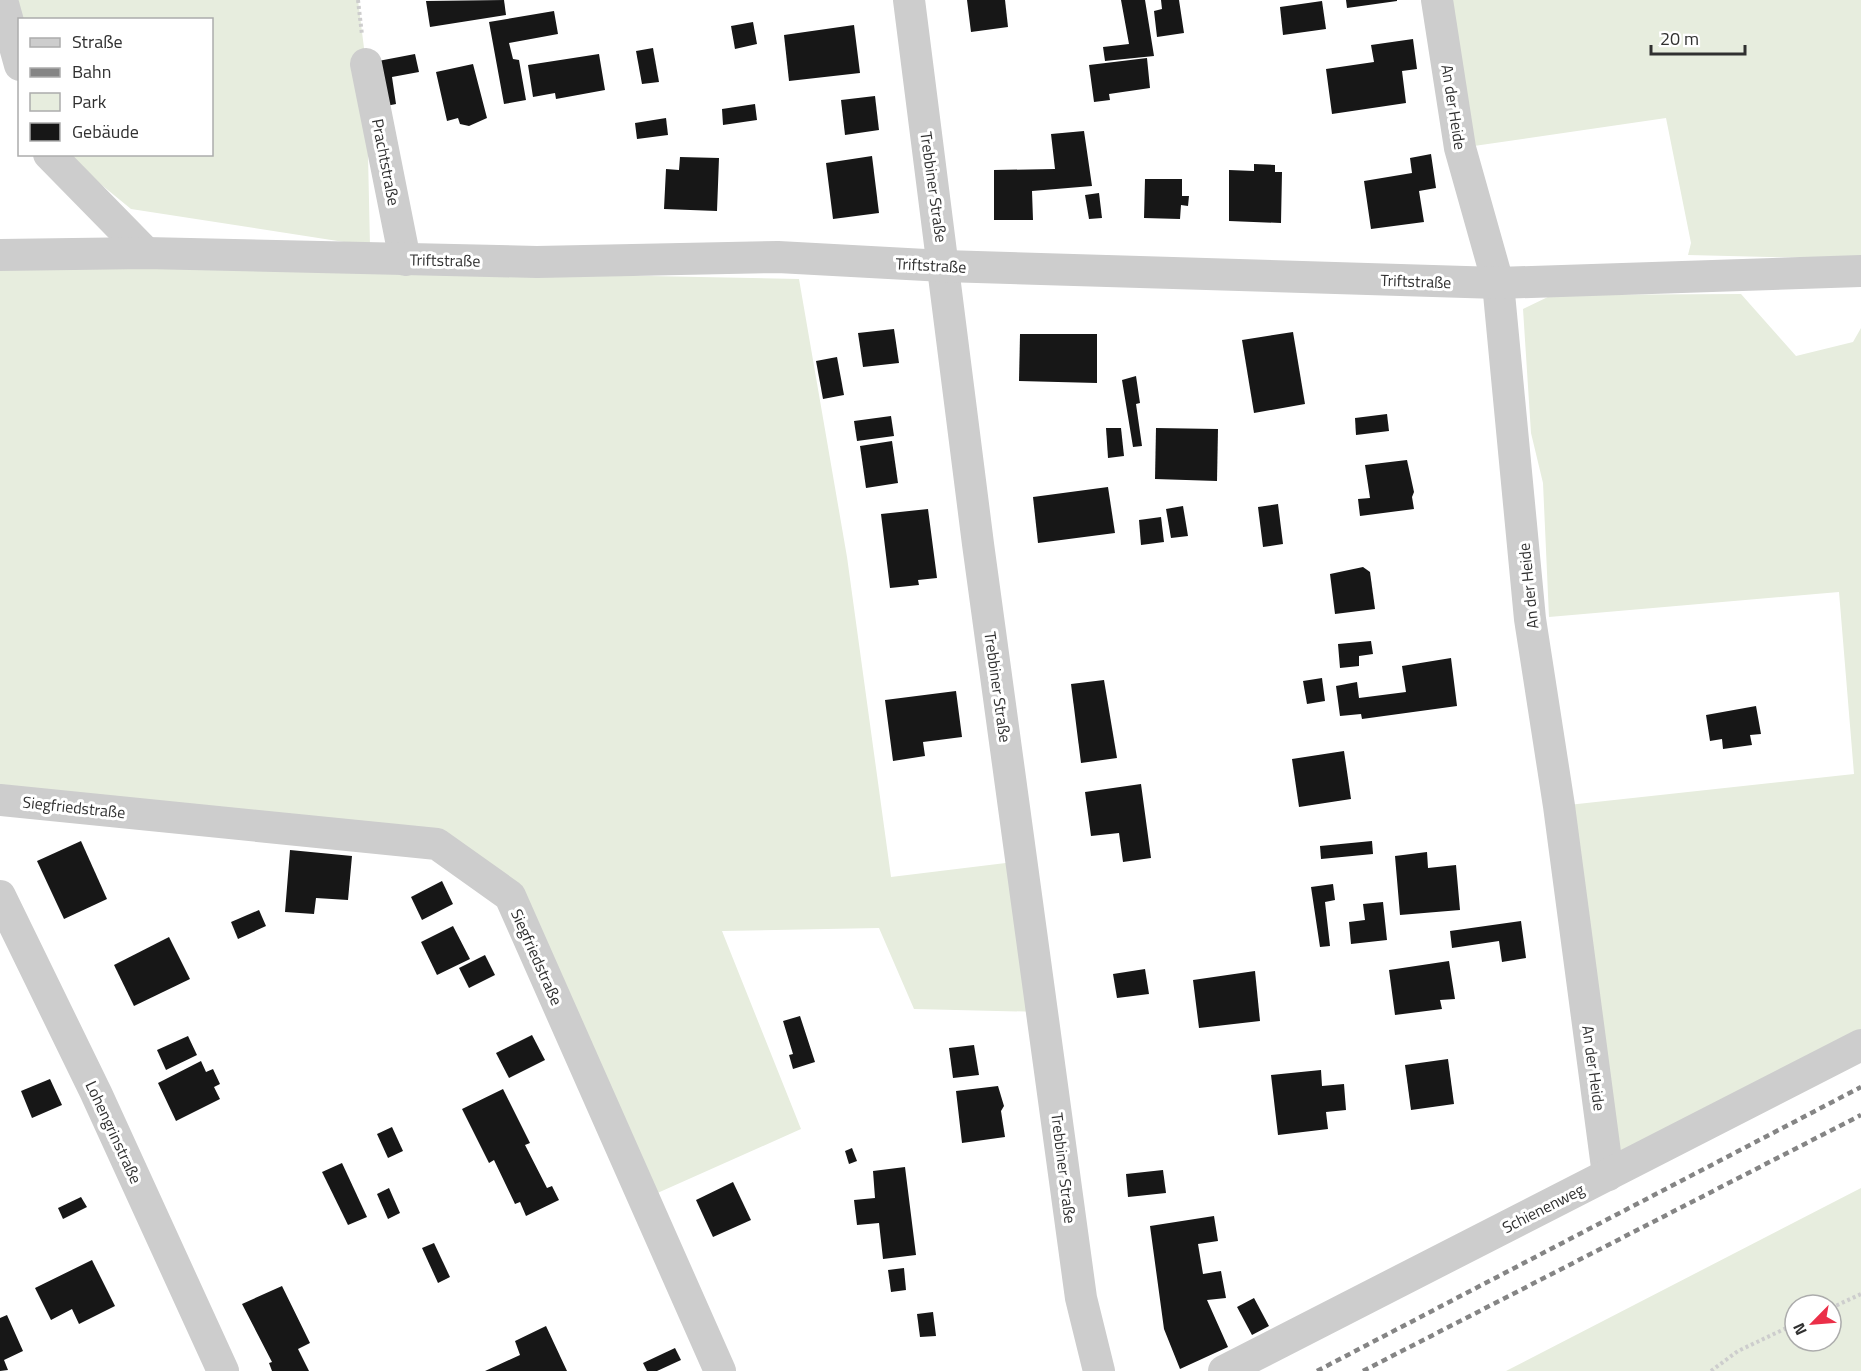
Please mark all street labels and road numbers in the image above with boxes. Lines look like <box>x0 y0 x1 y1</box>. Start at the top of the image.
street label: An der Heide <box>1435 63 1473 151</box>
street label: Prachtstraße <box>366 116 406 208</box>
street label: Trebbiner Straße <box>914 130 954 244</box>
street label: Triftstraße <box>409 247 481 273</box>
street label: Triftstraße <box>895 251 967 279</box>
street label: Triftstraße <box>1380 268 1452 294</box>
street label: An der Heide <box>1512 542 1544 630</box>
street label: Trebbiner Straße <box>978 630 1018 744</box>
street label: Siegfriedstraße <box>21 790 127 824</box>
street label: Siegfriedstraße <box>505 905 569 1009</box>
street label: An der Heide <box>1576 1024 1612 1112</box>
street label: Lohengrinstraße <box>80 1077 148 1187</box>
street label: Trebbiner Straße <box>1045 1111 1083 1225</box>
street label: Schienenweg <box>1498 1177 1588 1239</box>

